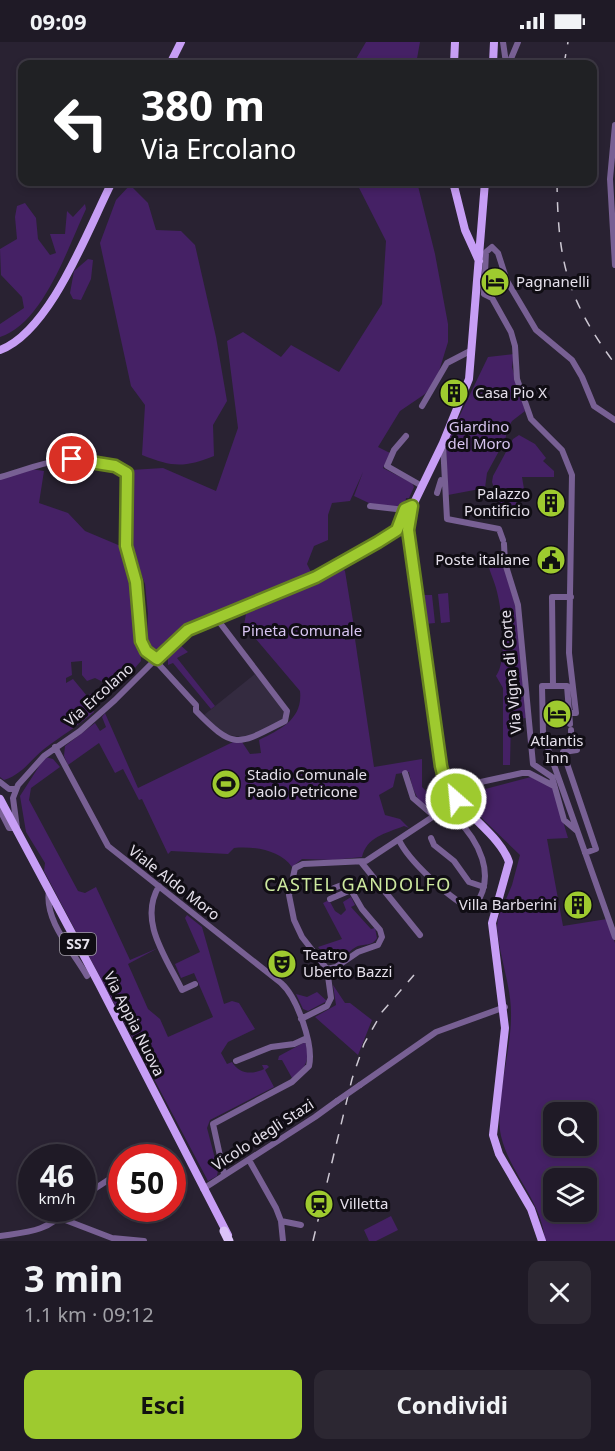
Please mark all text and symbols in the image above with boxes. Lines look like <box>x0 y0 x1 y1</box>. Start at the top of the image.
text: 09:09 <box>30 6 87 36</box>
text: 380 m <box>141 76 265 133</box>
icon: left <box>42 84 120 162</box>
text: Via Ercolano <box>141 130 296 167</box>
hotel icon: Pagnanelli <box>479 266 511 298</box>
place label: Pagnanelli <box>516 271 590 291</box>
building icon: Casa Pio X <box>438 377 470 409</box>
place label: Casa Pio X <box>475 382 547 402</box>
park label: Giardino del Moro <box>447 416 511 453</box>
pin <box>46 433 97 484</box>
icon: arrive <box>55 442 88 475</box>
place label: Palazzo Pontificio <box>464 483 530 520</box>
building icon: Palazzo Pontificio <box>535 487 567 519</box>
public building icon: Poste italiane <box>535 544 567 576</box>
place label: Poste italiane <box>435 549 530 569</box>
street label: Via Vigna di Corte <box>495 609 525 735</box>
park label: Pineta Comunale <box>242 620 362 640</box>
street label: Via Ercolano <box>60 658 137 731</box>
hotel icon: Atlantis Inn <box>541 698 573 730</box>
place label: Atlantis Inn <box>530 730 584 767</box>
place label: Stadio Comunale Paolo Petricone <box>247 764 367 801</box>
position arrow <box>424 767 488 831</box>
sports icon: Stadio Comunale Paolo Petricone <box>210 768 242 800</box>
street label: Viale Aldo Moro <box>125 840 224 924</box>
district label: CASTEL GANDOLFO <box>264 872 452 896</box>
building icon: Villa Barberini <box>562 889 594 921</box>
place label: Villa Barberini <box>459 894 557 914</box>
road number: SS7 <box>60 933 96 955</box>
place label: Teatro Uberto Bazzi <box>303 944 392 981</box>
theatre icon: Teatro Uberto Bazzi <box>266 948 298 980</box>
street label: Via Appia Nuova <box>100 968 170 1079</box>
street label: Vicolo degli Stazi <box>208 1094 317 1175</box>
map controls <box>543 1102 597 1222</box>
button: search <box>543 1102 597 1156</box>
speed limit sign: 50 <box>108 1144 186 1222</box>
text: 46 <box>40 1155 74 1196</box>
button: layers <box>543 1168 597 1222</box>
text: km/h <box>39 1188 75 1208</box>
station icon: Villetta <box>303 1188 335 1220</box>
place label: Villetta <box>340 1193 388 1213</box>
text: 3 min <box>24 1254 123 1303</box>
button: close <box>528 1261 591 1324</box>
text: 1.1 km · 09:12 <box>24 1301 154 1328</box>
button: Esci <box>24 1370 302 1439</box>
button: Condividi <box>314 1370 591 1439</box>

